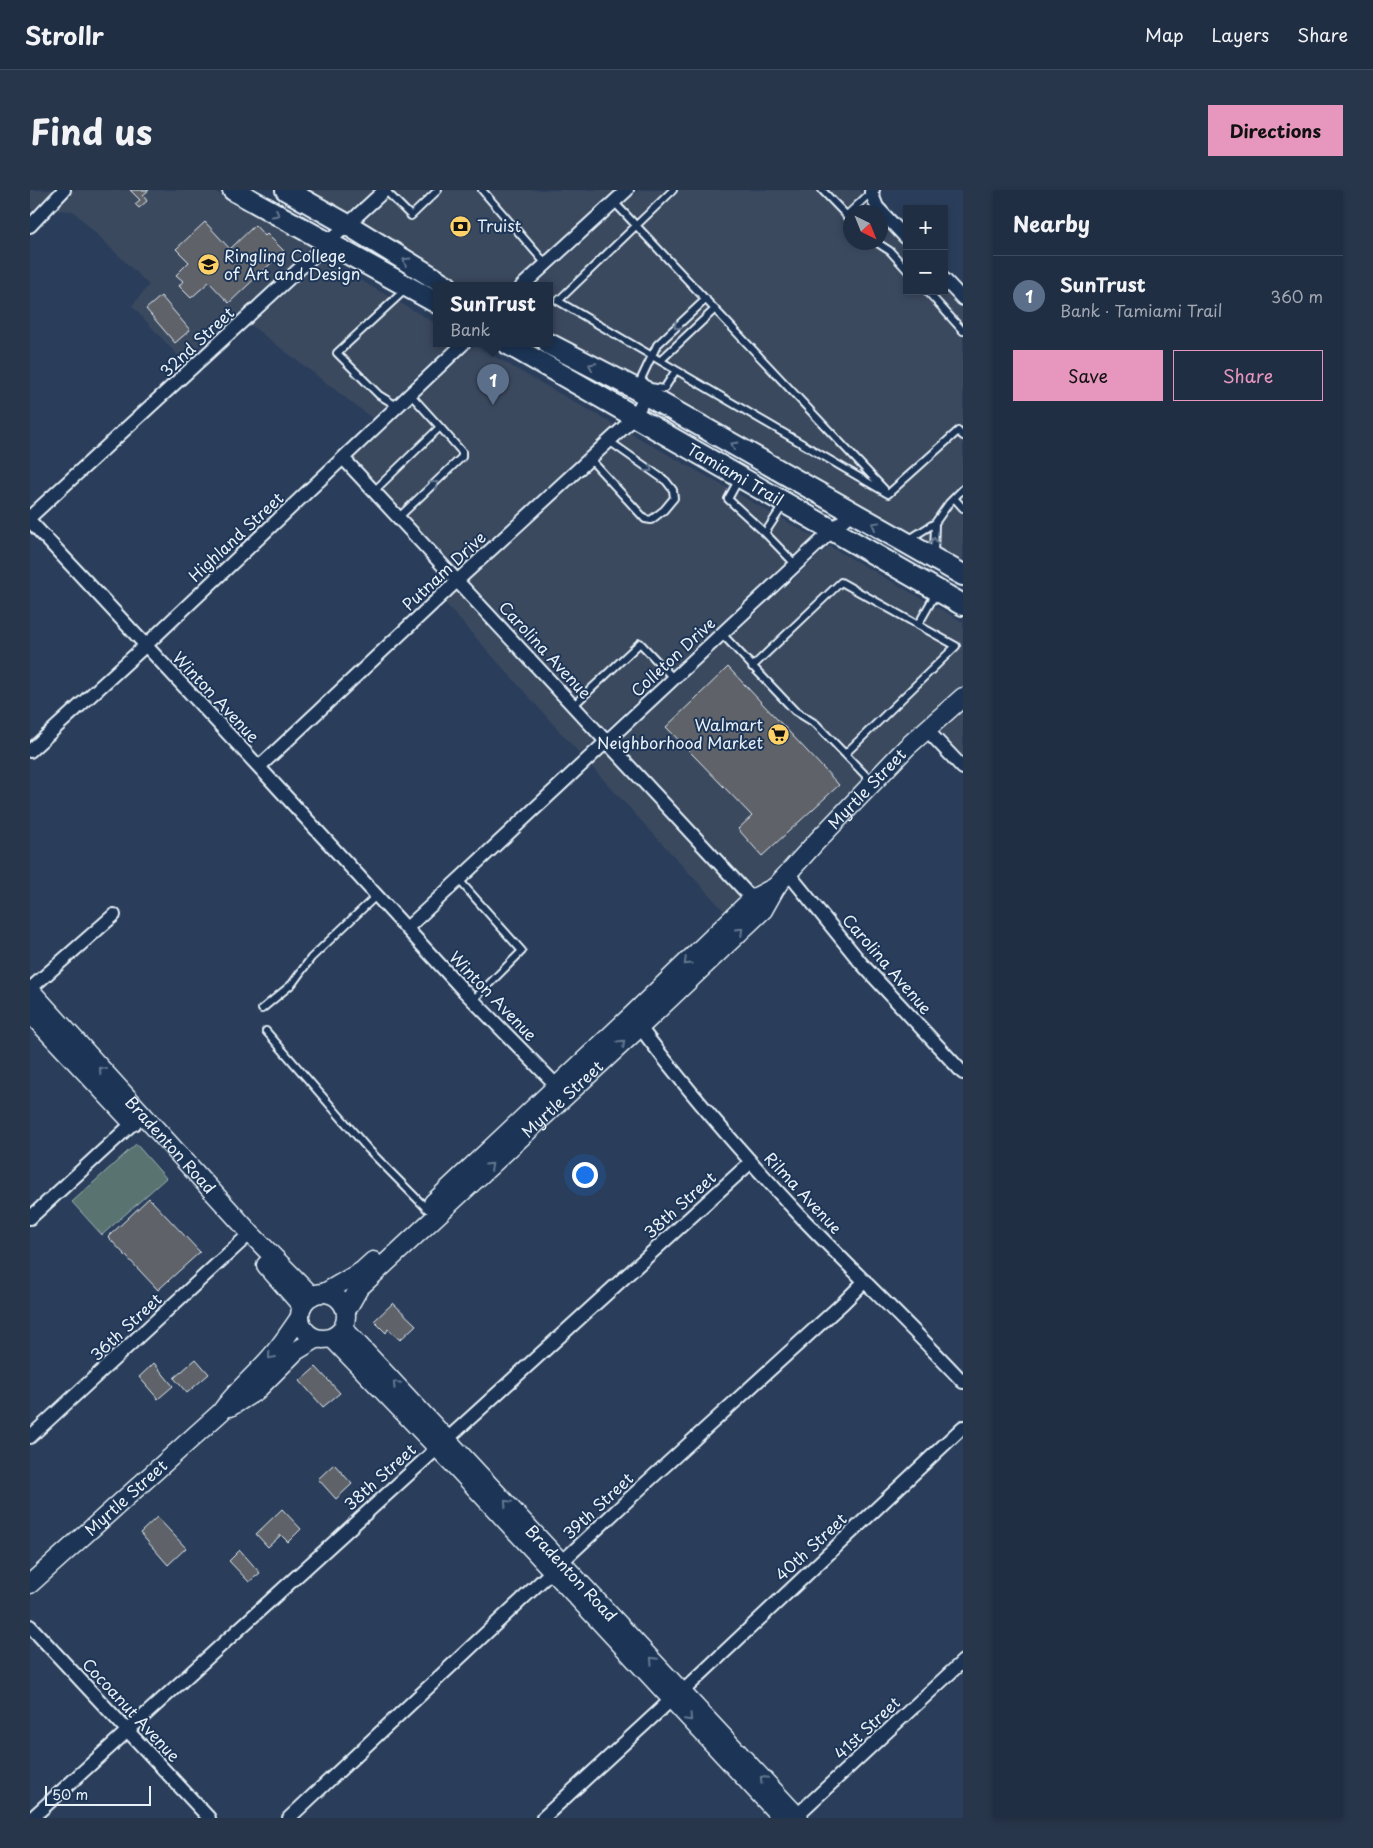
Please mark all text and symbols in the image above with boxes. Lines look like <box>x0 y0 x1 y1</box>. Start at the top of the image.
text: Strollr <box>25 17 104 53</box>
text: Map <box>1145 21 1184 48</box>
text: Layers <box>1212 21 1269 48</box>
text: Share <box>1297 21 1348 48</box>
text: Find us <box>30 104 152 157</box>
button: Directions <box>1208 105 1343 156</box>
north arrow <box>843 205 888 250</box>
map controls <box>903 205 948 295</box>
button: + <box>903 205 948 250</box>
text: Nearby <box>1013 207 1090 239</box>
one-way arrow <box>270 208 279 218</box>
place label: Truist <box>477 213 521 237</box>
bank icon: Truist <box>449 214 473 238</box>
place label: Ringling College of Art and Design <box>224 243 360 285</box>
button: − <box>903 250 948 295</box>
school or university icon: Ringling College of Art and Design <box>196 253 220 277</box>
one-way arrow <box>402 257 411 267</box>
text: SunTrust <box>1060 270 1146 298</box>
popup <box>433 282 553 347</box>
text: 1 <box>1025 284 1033 308</box>
text: 360 m <box>1271 284 1323 308</box>
text: SunTrust <box>450 289 536 317</box>
text: Bank · Tamiami Trail <box>1060 298 1222 322</box>
street label: 32nd Street <box>154 301 239 382</box>
text: Bank <box>450 317 490 341</box>
one-way arrow <box>674 320 683 329</box>
button: Save <box>1013 350 1163 401</box>
button: Share <box>1173 350 1323 401</box>
one-way arrow <box>588 362 597 372</box>
pin: 1 <box>477 364 509 405</box>
street label: Tamiami Trail <box>683 436 789 511</box>
one-way arrow <box>730 441 739 451</box>
one-way arrow <box>643 463 653 472</box>
one-way arrow <box>429 481 438 490</box>
street label: Highland Street <box>182 485 289 587</box>
one-way arrow <box>872 521 881 531</box>
street label: Putnam Drive <box>396 525 491 616</box>
one-way arrow <box>929 536 939 544</box>
street label: Carolina Avenue <box>494 595 598 704</box>
street label: Colleton Drive <box>625 611 720 702</box>
street label: Winton Avenue <box>168 645 266 748</box>
place label: Walmart Neighborhood Market <box>597 712 763 754</box>
supermarket icon: Walmart Neighborhood Market <box>767 722 791 746</box>
street label: Myrtle Street <box>822 742 911 834</box>
street label: Carolina Avenue <box>837 908 938 1019</box>
one-way arrow <box>734 928 743 937</box>
street label: Winton Avenue <box>444 945 543 1046</box>
one-way arrow <box>684 956 693 965</box>
one-way arrow <box>617 1040 626 1049</box>
street label: Myrtle Street <box>515 1054 608 1143</box>
one-way arrow <box>98 1067 107 1076</box>
street label: Bradenton Road <box>120 1090 222 1198</box>
street label: Rilma Avenue <box>759 1146 848 1239</box>
your location <box>572 1162 598 1188</box>
one-way arrow <box>485 1163 494 1172</box>
street label: 38th Street <box>638 1165 721 1243</box>
street label: 36th Street <box>84 1287 167 1366</box>
one-way arrow <box>268 1351 277 1360</box>
one-way arrow <box>393 1381 402 1390</box>
street label: 38th Street <box>338 1437 421 1515</box>
street label: Myrtle Street <box>79 1453 172 1541</box>
street label: 39th Street <box>557 1466 638 1544</box>
one-way arrow <box>504 1499 513 1508</box>
street label: 40th Street <box>769 1506 852 1586</box>
street label: Bradenton Road <box>521 1519 623 1626</box>
street label: Cocoanut Avenue <box>77 1652 186 1767</box>
one-way arrow <box>650 1657 659 1666</box>
street label: 41st Street <box>828 1690 905 1764</box>
one-way arrow <box>683 1712 692 1721</box>
one-way arrow <box>760 1776 769 1785</box>
scale bar <box>45 1783 151 1806</box>
text: 50 m <box>52 1784 88 1805</box>

